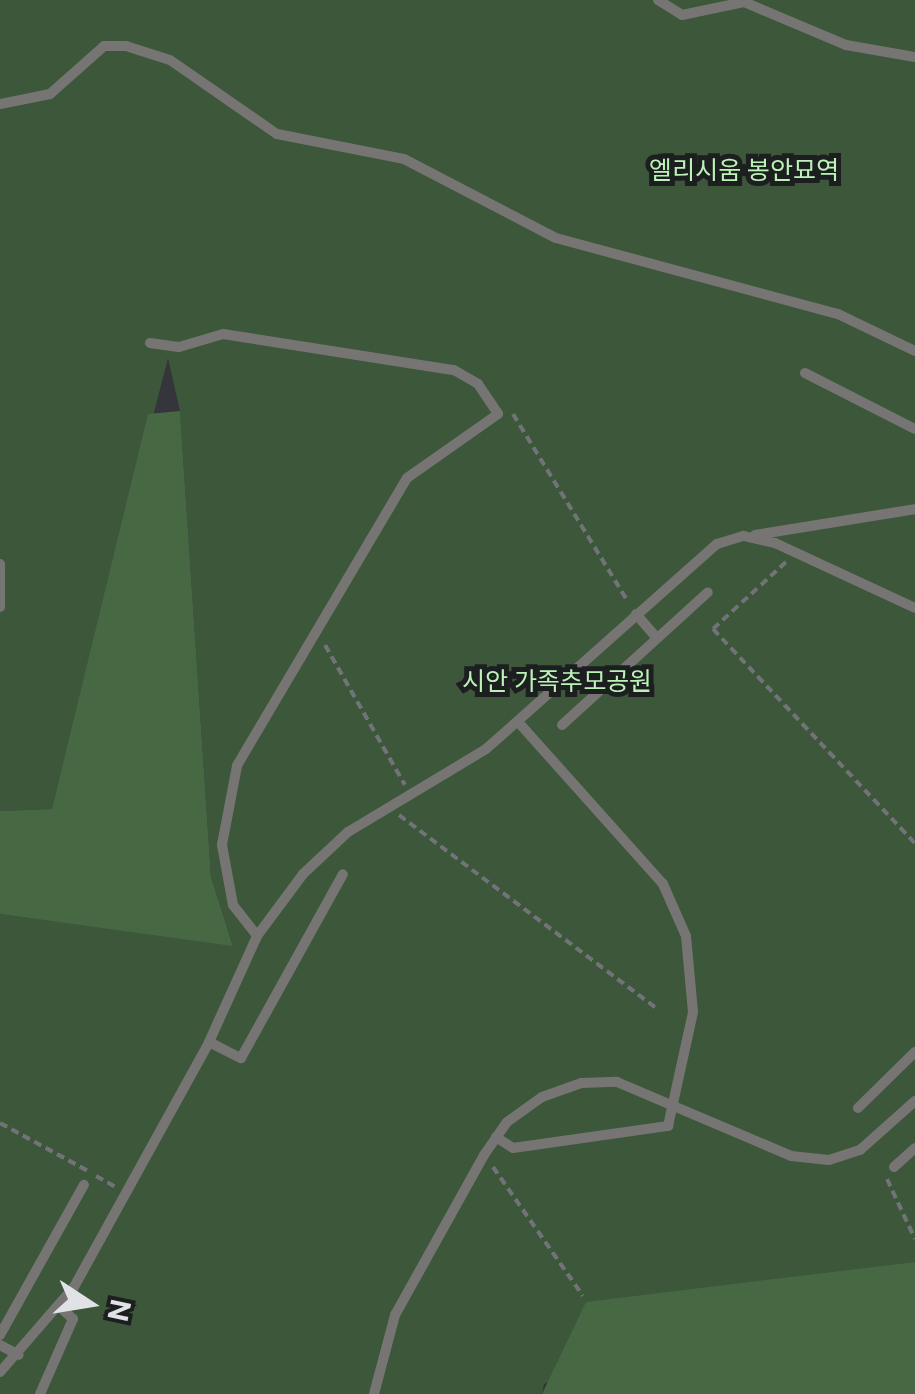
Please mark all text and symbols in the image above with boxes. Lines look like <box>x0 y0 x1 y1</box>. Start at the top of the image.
park label: 엘리시움 봉안묘역 <box>649 155 839 185</box>
park label: 시안 가족추모공원 <box>462 666 652 696</box>
north arrow <box>40 1254 140 1354</box>
text: N <box>101 1296 138 1324</box>

